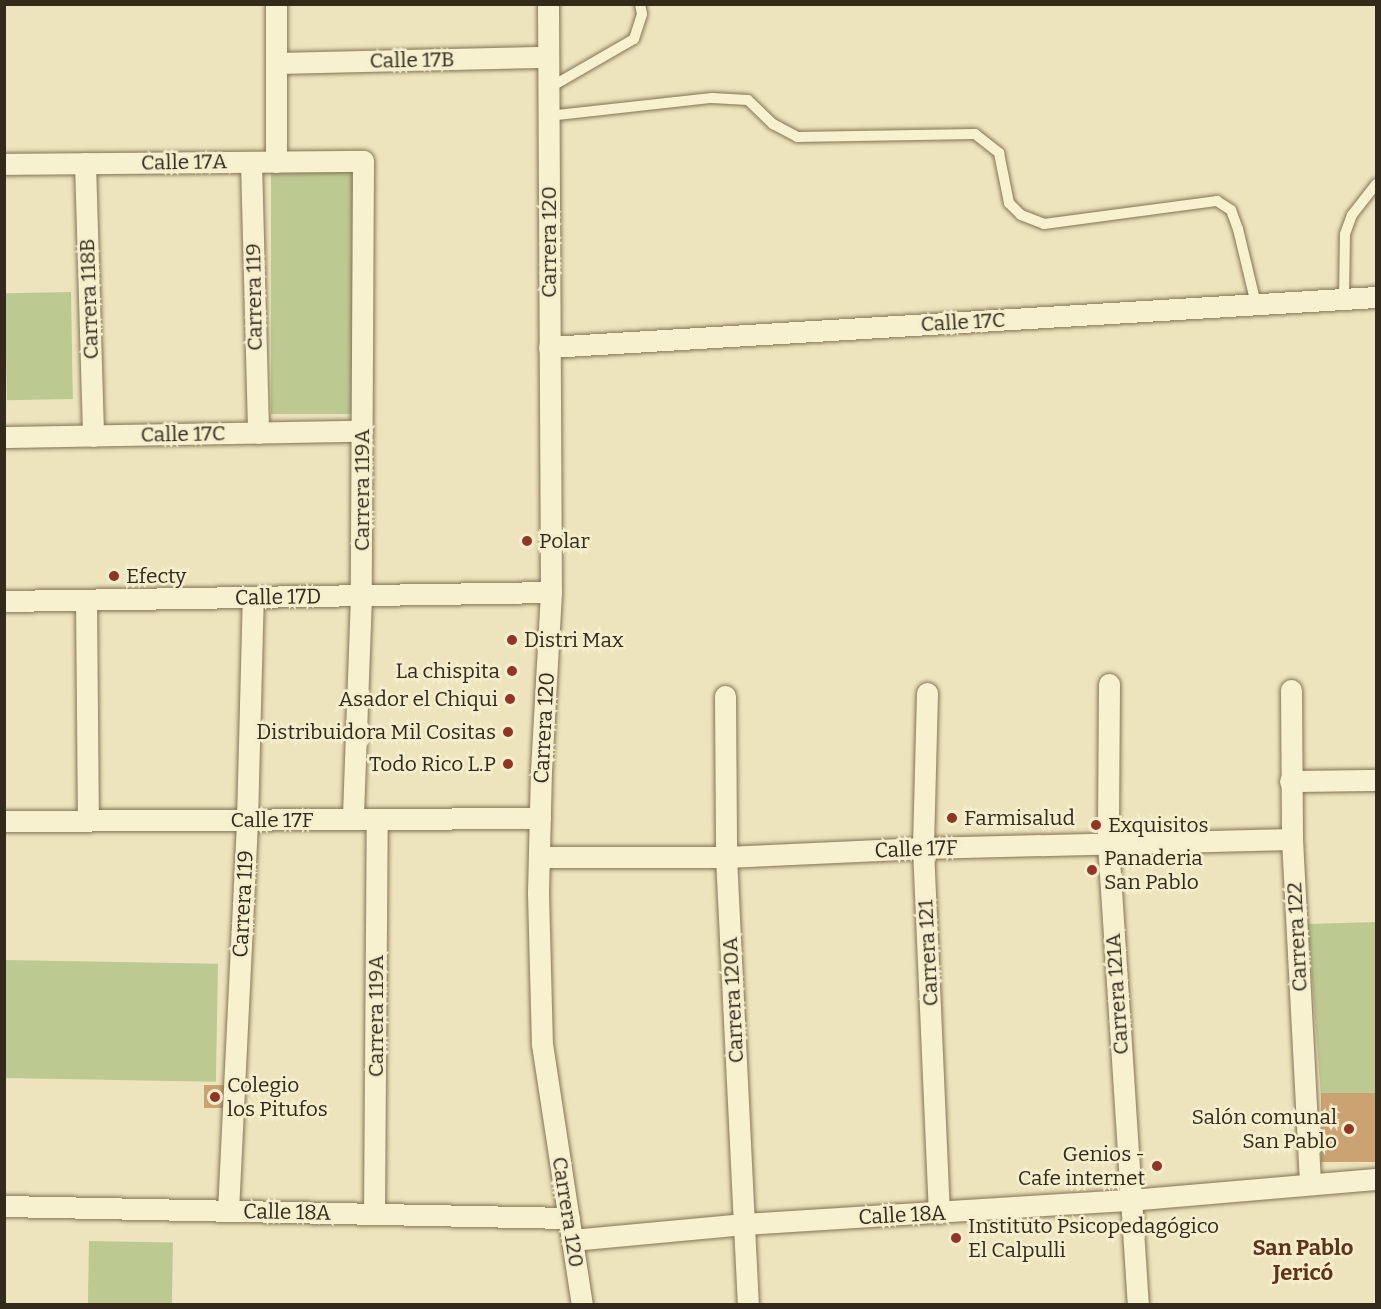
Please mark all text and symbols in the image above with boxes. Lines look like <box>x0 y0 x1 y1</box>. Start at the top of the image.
street label: Calle 17B <box>369 47 455 73</box>
street label: Calle 17A <box>141 149 227 175</box>
street label: Carrera 120 <box>536 186 562 298</box>
street label: Carrera 118B <box>74 238 104 360</box>
street label: Carrera 119 <box>240 243 268 351</box>
street label: Calle 17C <box>920 307 1006 337</box>
street label: Calle 17C <box>140 421 226 447</box>
street label: Carrera 119A <box>349 429 375 551</box>
place label: Polar <box>539 528 590 554</box>
marker: Polar <box>520 534 534 548</box>
place label: Efecty <box>126 563 186 589</box>
marker: Efecty <box>107 569 121 583</box>
street label: Calle 17D <box>235 584 321 610</box>
place label: Distri Max <box>524 627 624 653</box>
marker: Distri Max <box>505 633 519 647</box>
place label: La chispita <box>396 658 500 684</box>
marker: La chispita <box>505 664 519 678</box>
street label: Carrera 120 <box>528 672 560 784</box>
place label: Asador el Chiqui <box>339 686 498 712</box>
marker: Asador el Chiqui <box>503 692 517 706</box>
place label: Distribuidora Mil Cositas <box>256 719 496 745</box>
marker: Distribuidora Mil Cositas <box>501 725 515 739</box>
place label: Todo Rico L.P <box>369 751 496 777</box>
marker: Todo Rico L.P <box>501 757 515 771</box>
place label: Farmisalud <box>964 805 1075 831</box>
street label: Calle 17F <box>230 807 314 833</box>
marker: Farmisalud <box>945 811 959 825</box>
place label: Exquisitos <box>1108 812 1209 838</box>
marker: Exquisitos <box>1089 818 1103 832</box>
street label: Calle 17F <box>874 835 958 863</box>
place label: Panaderia San Pablo <box>1104 845 1203 895</box>
street label: Carrera 119 <box>228 850 258 958</box>
marker: Panaderia San Pablo <box>1085 863 1099 877</box>
street label: Carrera 122 <box>1282 882 1312 992</box>
street label: Carrera 121 <box>913 899 943 1007</box>
street label: Carrera 121A <box>1100 932 1134 1056</box>
street label: Carrera 120A <box>717 936 749 1064</box>
street label: Carrera 119A <box>363 955 389 1077</box>
place label: Colegio los Pitufos <box>227 1072 328 1122</box>
marker: Colegio los Pitufos <box>208 1090 222 1104</box>
place label: Salón comunal San Pablo <box>1191 1104 1337 1154</box>
marker: Salón comunal San Pablo <box>1342 1122 1356 1136</box>
place label: Genios - Cafe internet <box>1018 1141 1145 1191</box>
street label: Carrera 120 <box>547 1155 589 1269</box>
marker: Genios - Cafe internet <box>1150 1159 1164 1173</box>
street label: Calle 18A <box>243 1199 331 1225</box>
street label: Calle 18A <box>858 1200 946 1230</box>
place label: Instituto Psicopedagógico El Calpulli <box>968 1213 1219 1263</box>
marker: Instituto Psicopedagógico El Calpulli <box>949 1231 963 1245</box>
district label: San Pablo Jericó <box>1252 1234 1354 1286</box>

